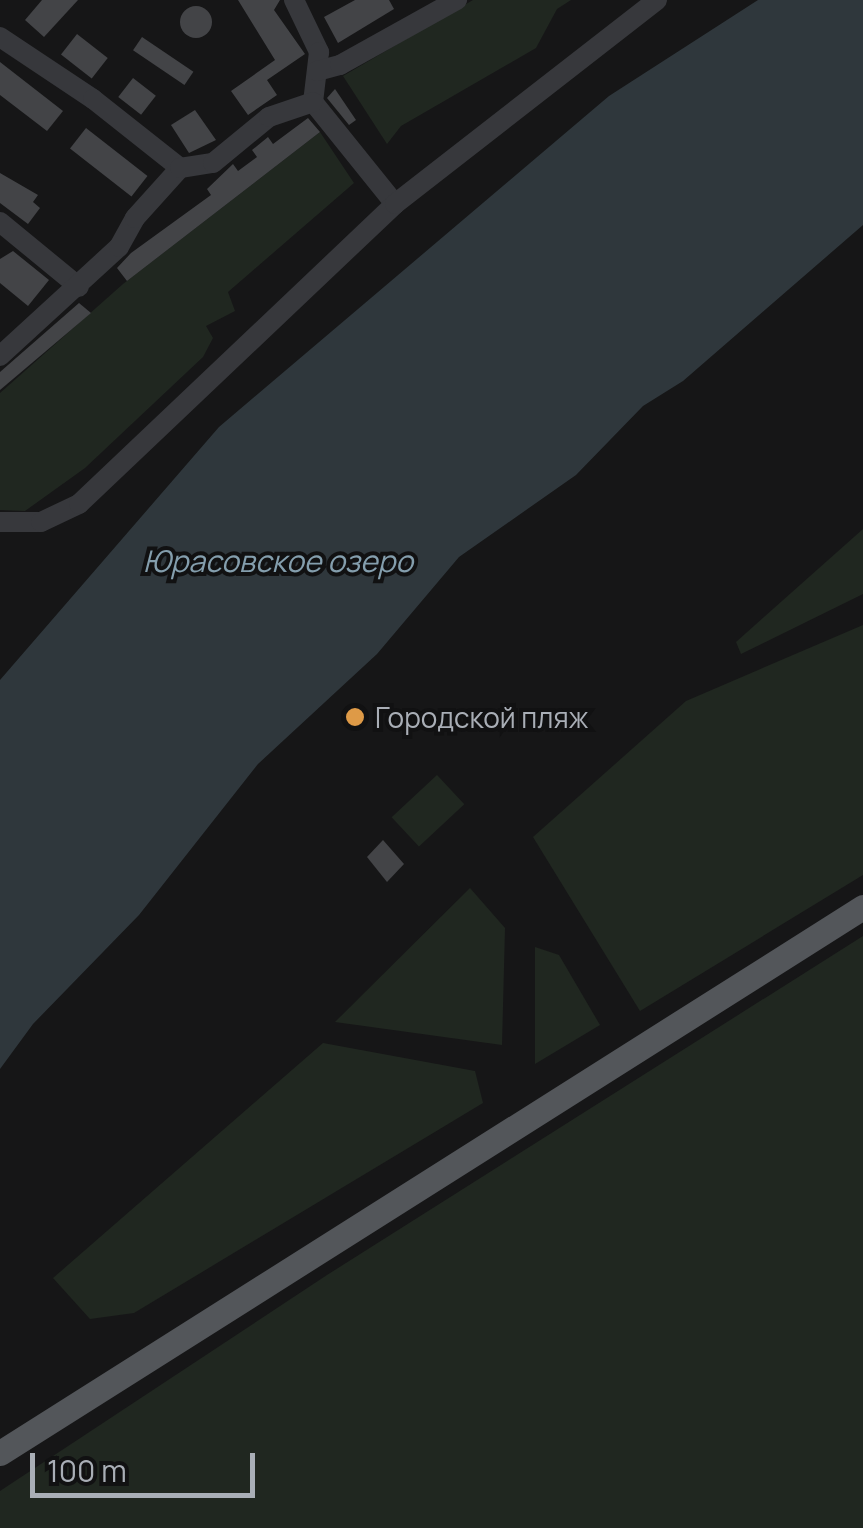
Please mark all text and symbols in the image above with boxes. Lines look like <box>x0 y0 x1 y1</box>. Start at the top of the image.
water label: Юрасовское озеро <box>143 543 413 579</box>
place label: Городской пляж <box>375 700 588 734</box>
marker: Городской пляж <box>344 706 366 728</box>
scale bar <box>35 1433 260 1495</box>
text: 100 m <box>47 1450 127 1491</box>

